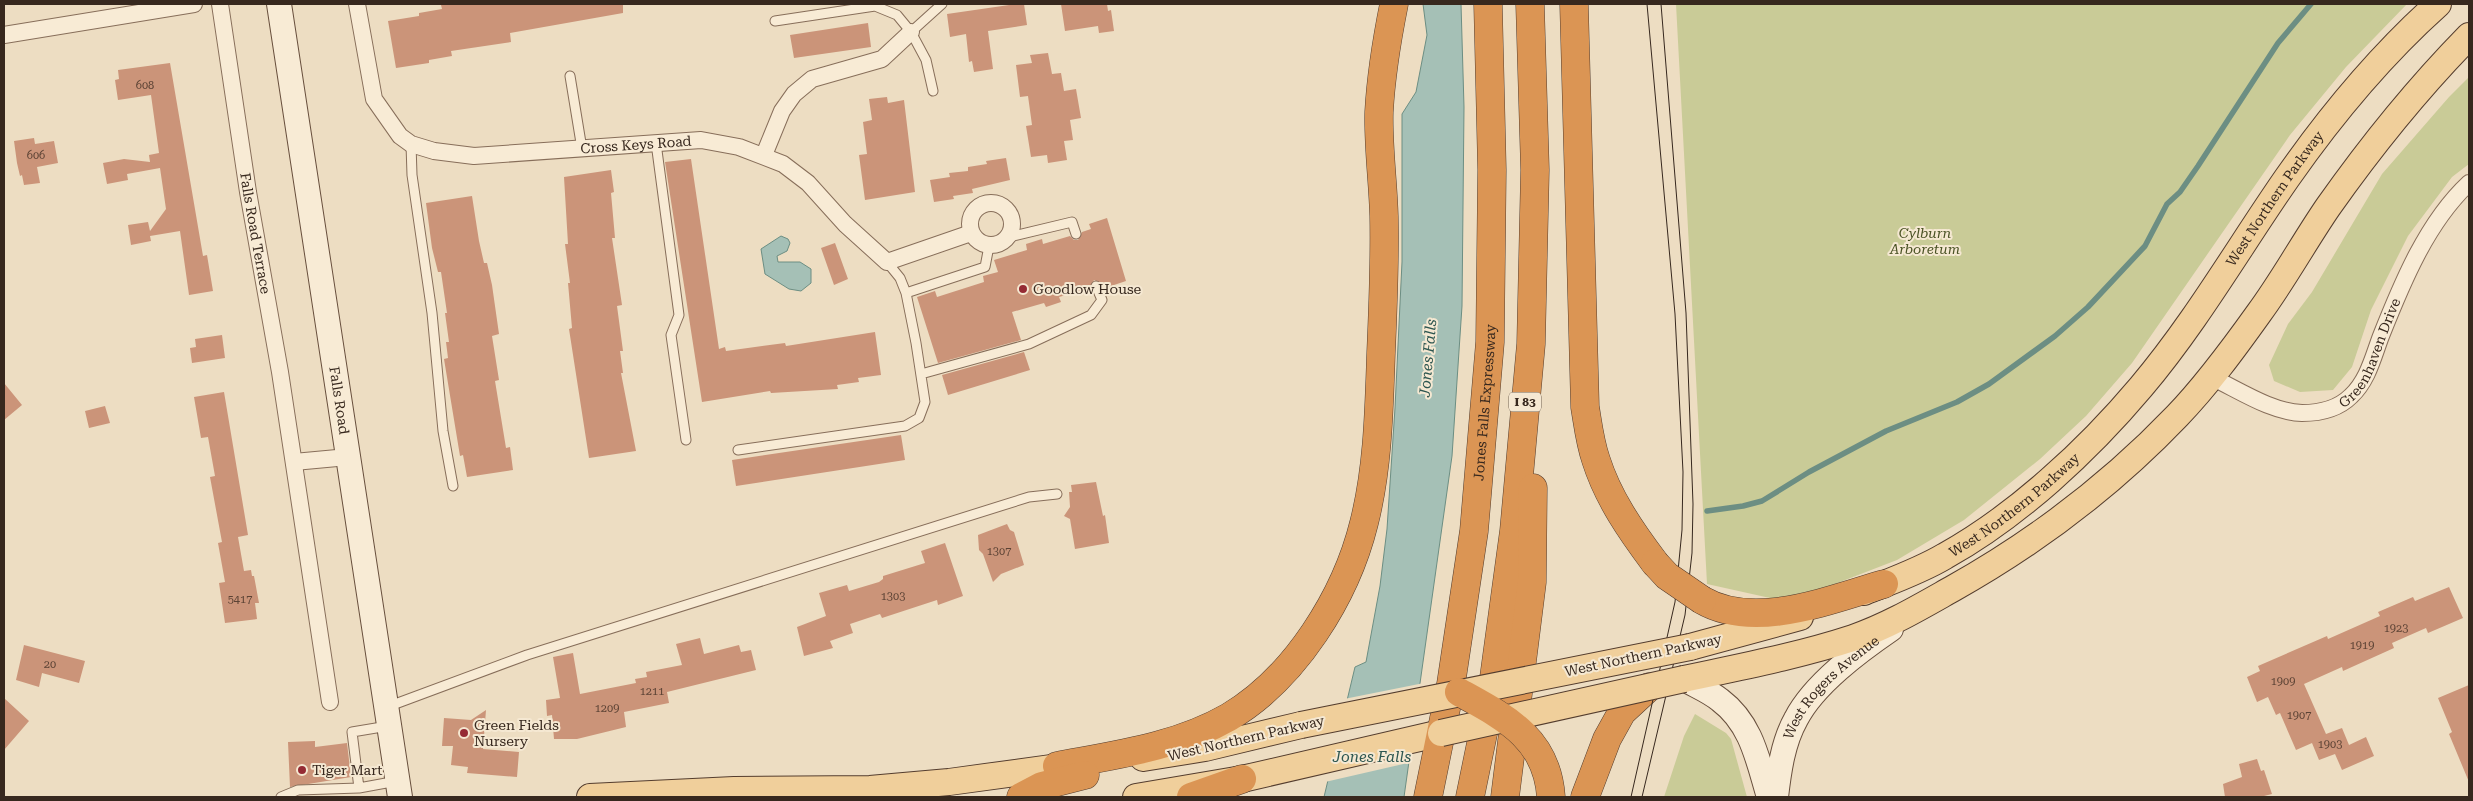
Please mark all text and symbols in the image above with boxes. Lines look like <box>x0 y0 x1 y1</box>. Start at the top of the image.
house number: 608 <box>136 79 154 92</box>
street label: West Northern Parkway <box>2223 127 2327 269</box>
street label: Cross Keys Road <box>580 133 692 156</box>
house number: 606 <box>27 149 45 162</box>
street label: Falls Road Terrace <box>237 172 274 295</box>
park label: Cylburn Arboretum <box>1889 225 1960 257</box>
place label: Goodlow House <box>1033 281 1142 297</box>
marker: Goodlow House <box>1017 283 1029 295</box>
street label: Greenhaven Drive <box>2336 295 2404 411</box>
water label: Jones Falls <box>1416 318 1440 399</box>
street label: Jones Falls Expressway <box>1470 323 1498 481</box>
street label: Falls Road <box>326 365 353 436</box>
road number: I 83 <box>1509 392 1541 412</box>
street label: West Northern Parkway <box>1946 449 2083 560</box>
house number: 1307 <box>987 545 1011 558</box>
house number: 1303 <box>881 590 905 603</box>
house number: 5417 <box>228 593 252 606</box>
house number: 1923 <box>2384 622 2408 635</box>
street label: West Northern Parkway <box>1563 630 1724 679</box>
street label: West Rogers Avenue <box>1780 632 1882 741</box>
house number: 1919 <box>2350 639 2374 652</box>
house number: 20 <box>44 658 56 671</box>
house number: 1909 <box>2271 675 2295 688</box>
house number: 1211 <box>640 685 664 698</box>
house number: 1209 <box>595 702 619 715</box>
house number: 1907 <box>2287 709 2311 722</box>
street label: West Northern Parkway <box>1166 712 1327 764</box>
place label: Green Fields Nursery <box>474 717 559 749</box>
marker: Green Fields Nursery <box>458 727 470 739</box>
house number: 1903 <box>2318 738 2342 751</box>
water label: Jones Falls <box>1332 748 1411 766</box>
place label: Tiger Mart <box>312 762 382 778</box>
marker: Tiger Mart <box>296 764 308 776</box>

